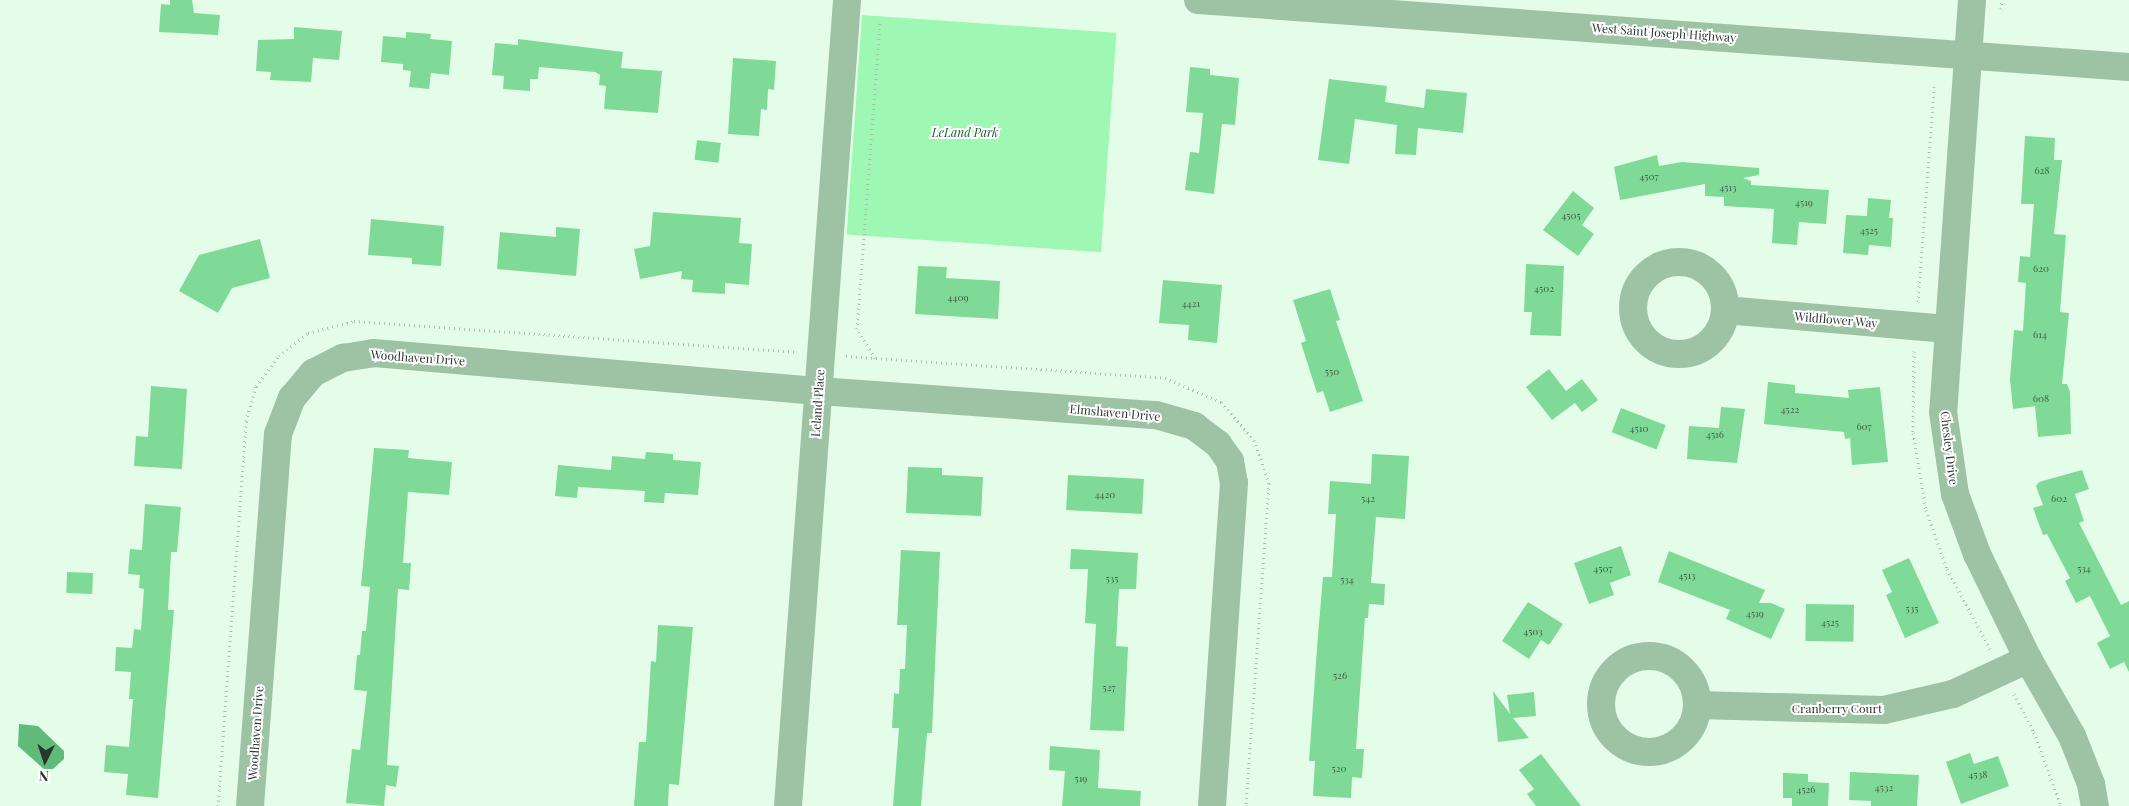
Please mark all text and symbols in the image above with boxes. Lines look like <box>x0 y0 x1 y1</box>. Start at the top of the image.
street label: West Saint Joseph Highway <box>1591 21 1737 45</box>
park label: LeLand Park <box>932 126 998 140</box>
house number: 628 <box>2034 165 2050 177</box>
house number: 4507 <box>1639 171 1659 183</box>
house number: 4513 <box>1719 182 1737 194</box>
house number: 4519 <box>1795 197 1813 209</box>
house number: 4505 <box>1561 210 1581 222</box>
house number: 4525 <box>1860 225 1878 237</box>
house number: 620 <box>2033 263 2049 275</box>
house number: 4502 <box>1534 283 1554 295</box>
house number: 4409 <box>948 292 968 304</box>
house number: 4421 <box>1182 298 1200 310</box>
street label: Wildflower Way <box>1794 309 1878 331</box>
house number: 614 <box>2033 329 2047 341</box>
street label: Woodhaven Drive <box>370 348 466 368</box>
house number: 550 <box>1325 366 1339 378</box>
street label: Leland Place <box>808 369 828 437</box>
house number: 608 <box>2033 393 2049 405</box>
street label: Elmshaven Drive <box>1069 402 1161 424</box>
house number: 4522 <box>1781 404 1799 416</box>
street label: Chesley Drive <box>1937 410 1961 486</box>
house number: 607 <box>1856 421 1872 433</box>
house number: 4510 <box>1630 423 1648 435</box>
house number: 4516 <box>1706 429 1724 441</box>
house number: 4420 <box>1095 489 1115 501</box>
house number: 542 <box>1361 493 1375 505</box>
house number: 602 <box>2051 493 2067 505</box>
house number: 4507 <box>1593 563 1613 575</box>
house number: 534 <box>2077 563 2091 575</box>
house number: 4513 <box>1678 570 1696 582</box>
house number: 535 <box>1106 573 1118 585</box>
house number: 534 <box>1340 574 1354 586</box>
house number: 535 <box>1906 603 1918 615</box>
house number: 4519 <box>1746 608 1764 620</box>
house number: 4525 <box>1821 617 1839 629</box>
house number: 4503 <box>1523 626 1543 638</box>
house number: 526 <box>1333 670 1347 682</box>
house number: 527 <box>1103 682 1115 694</box>
street label: Woodhaven Drive <box>246 685 266 781</box>
street label: Cranberry Court <box>1792 702 1882 716</box>
north arrow <box>20 736 70 786</box>
house number: 520 <box>1332 763 1346 775</box>
text: N <box>38 767 50 786</box>
house number: 4538 <box>1969 769 1987 781</box>
house number: 519 <box>1075 773 1087 785</box>
house number: 4532 <box>1875 782 1893 794</box>
house number: 4526 <box>1796 784 1816 796</box>

